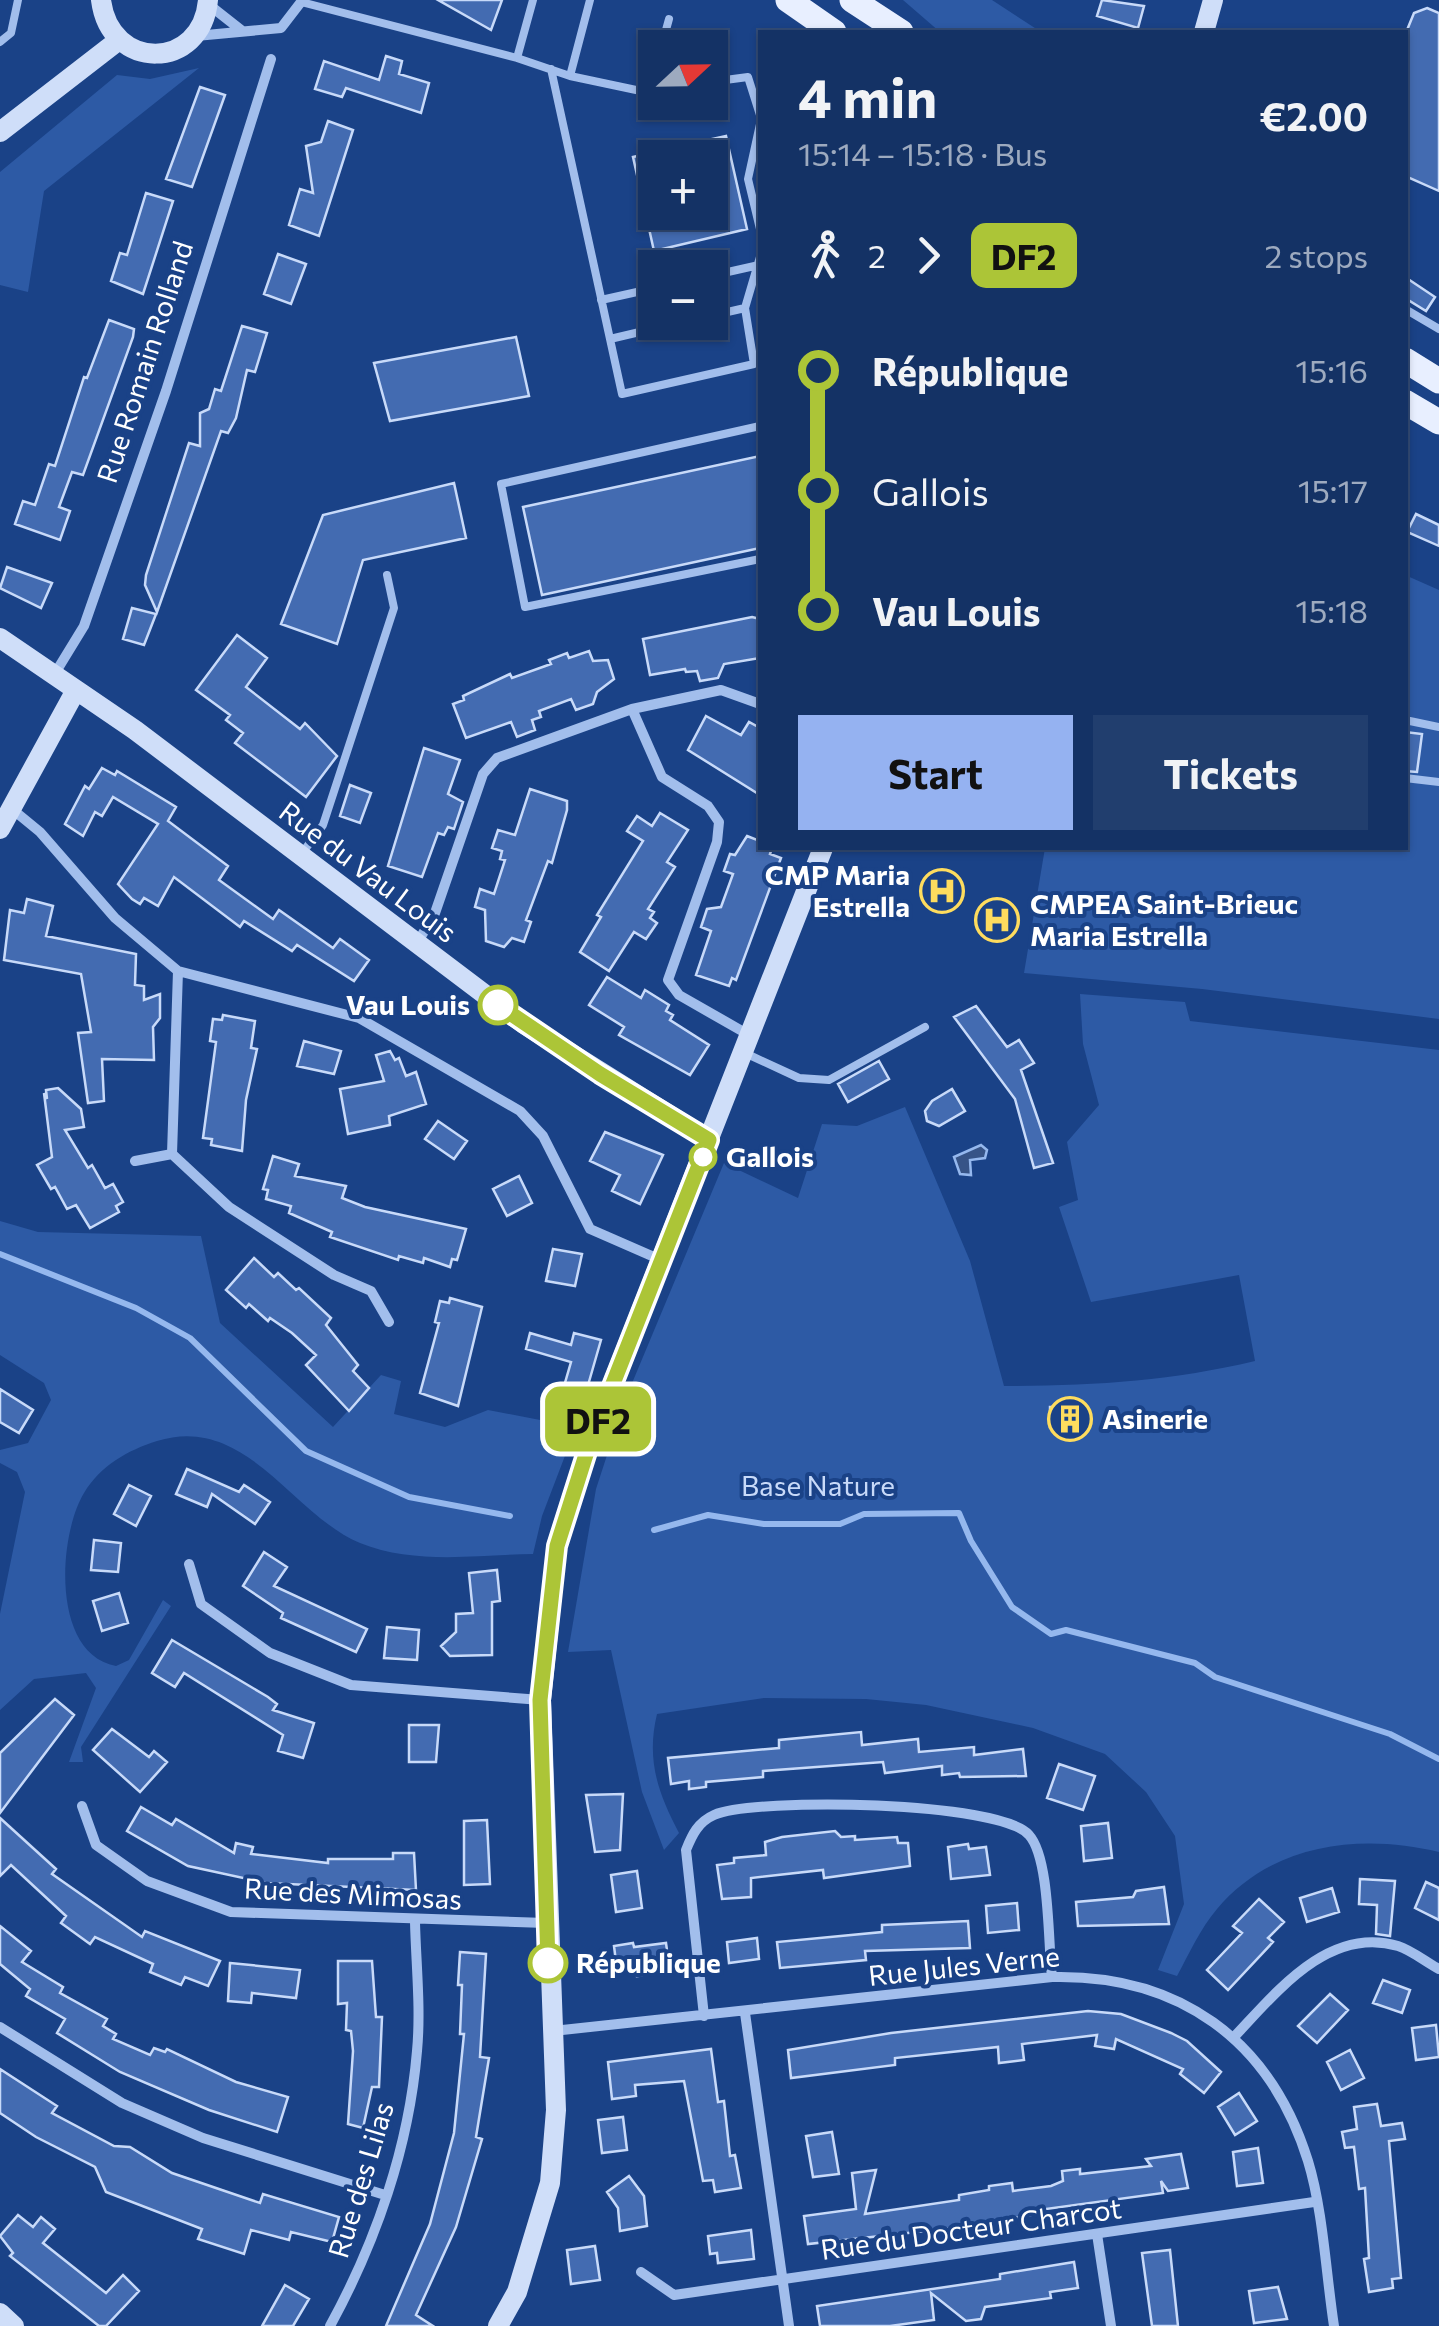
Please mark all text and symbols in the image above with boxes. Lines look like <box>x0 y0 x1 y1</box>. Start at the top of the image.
north arrow <box>638 30 728 120</box>
map controls <box>638 30 728 340</box>
text: 4 min <box>798 62 937 129</box>
text: €2.00 <box>1260 92 1368 139</box>
text: 15:14 – 15:18 · Bus <box>798 133 1047 173</box>
button: + <box>638 140 728 230</box>
icon: walk <box>798 228 853 283</box>
icon: forward <box>901 228 956 283</box>
text: DF2 <box>991 234 1057 277</box>
text: 2 <box>868 235 886 275</box>
text: 2 stops <box>1264 235 1368 275</box>
street label: Rue Romain Rolland <box>89 236 199 487</box>
button: − <box>638 250 728 340</box>
text: République <box>872 347 1069 394</box>
text: 15:16 <box>1295 350 1368 390</box>
text: Gallois <box>872 467 989 514</box>
text: 15:17 <box>1298 470 1368 510</box>
text: Vau Louis <box>872 587 1041 634</box>
text: 15:18 <box>1295 590 1368 630</box>
button: Start <box>798 715 1073 830</box>
button: Tickets <box>1093 715 1368 830</box>
street label: Rue du Vau Louis <box>273 793 464 949</box>
place label: CMP Maria Estrella <box>765 857 910 923</box>
hospital icon: CMP Maria Estrella <box>919 868 965 914</box>
place label: CMPEA Saint-Brieuc Maria Estrella <box>1030 886 1298 952</box>
hospital icon: CMPEA Saint-Brieuc Maria Estrella <box>974 897 1020 943</box>
marker: Vau Louis <box>479 986 517 1024</box>
place label: Vau Louis <box>346 987 470 1021</box>
place label: Gallois <box>726 1139 814 1173</box>
marker: Gallois <box>690 1144 716 1170</box>
line badge: DF2 <box>540 1386 656 1452</box>
building icon: Asinerie <box>1047 1396 1093 1442</box>
text: DF2 <box>565 1398 631 1441</box>
place label: Asinerie <box>1102 1401 1208 1435</box>
park label: Base Nature <box>741 1468 895 1502</box>
street label: Rue des Mimosas <box>243 1870 463 1916</box>
street label: Rue Jules Verne <box>867 1938 1061 1992</box>
marker: République <box>529 1944 567 1982</box>
place label: République <box>576 1945 721 1979</box>
street label: Rue des Lilas <box>320 2098 400 2262</box>
street label: Rue du Docteur Charcot <box>818 2190 1123 2266</box>

